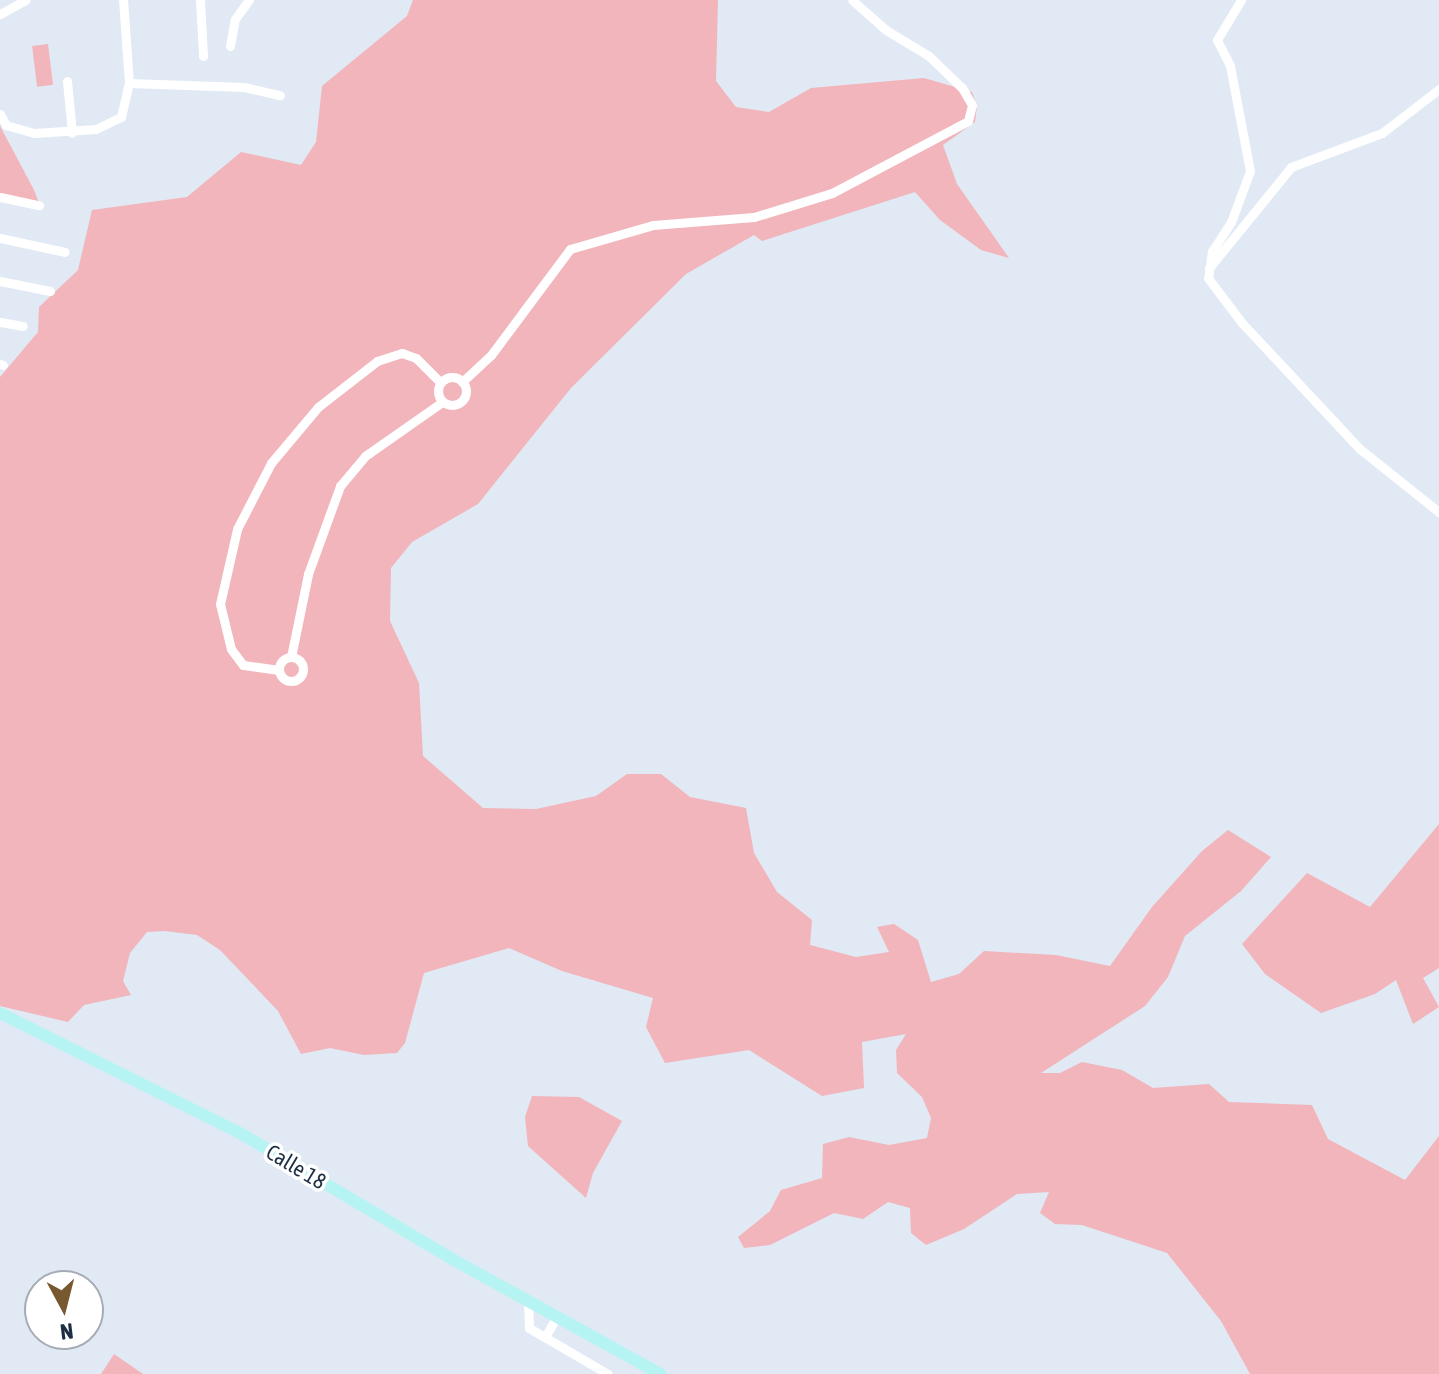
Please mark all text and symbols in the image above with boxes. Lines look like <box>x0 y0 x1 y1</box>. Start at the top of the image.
street label: Calle 18 <box>261 1139 331 1195</box>
north arrow <box>24 1270 104 1350</box>
text: N <box>59 1318 75 1346</box>

